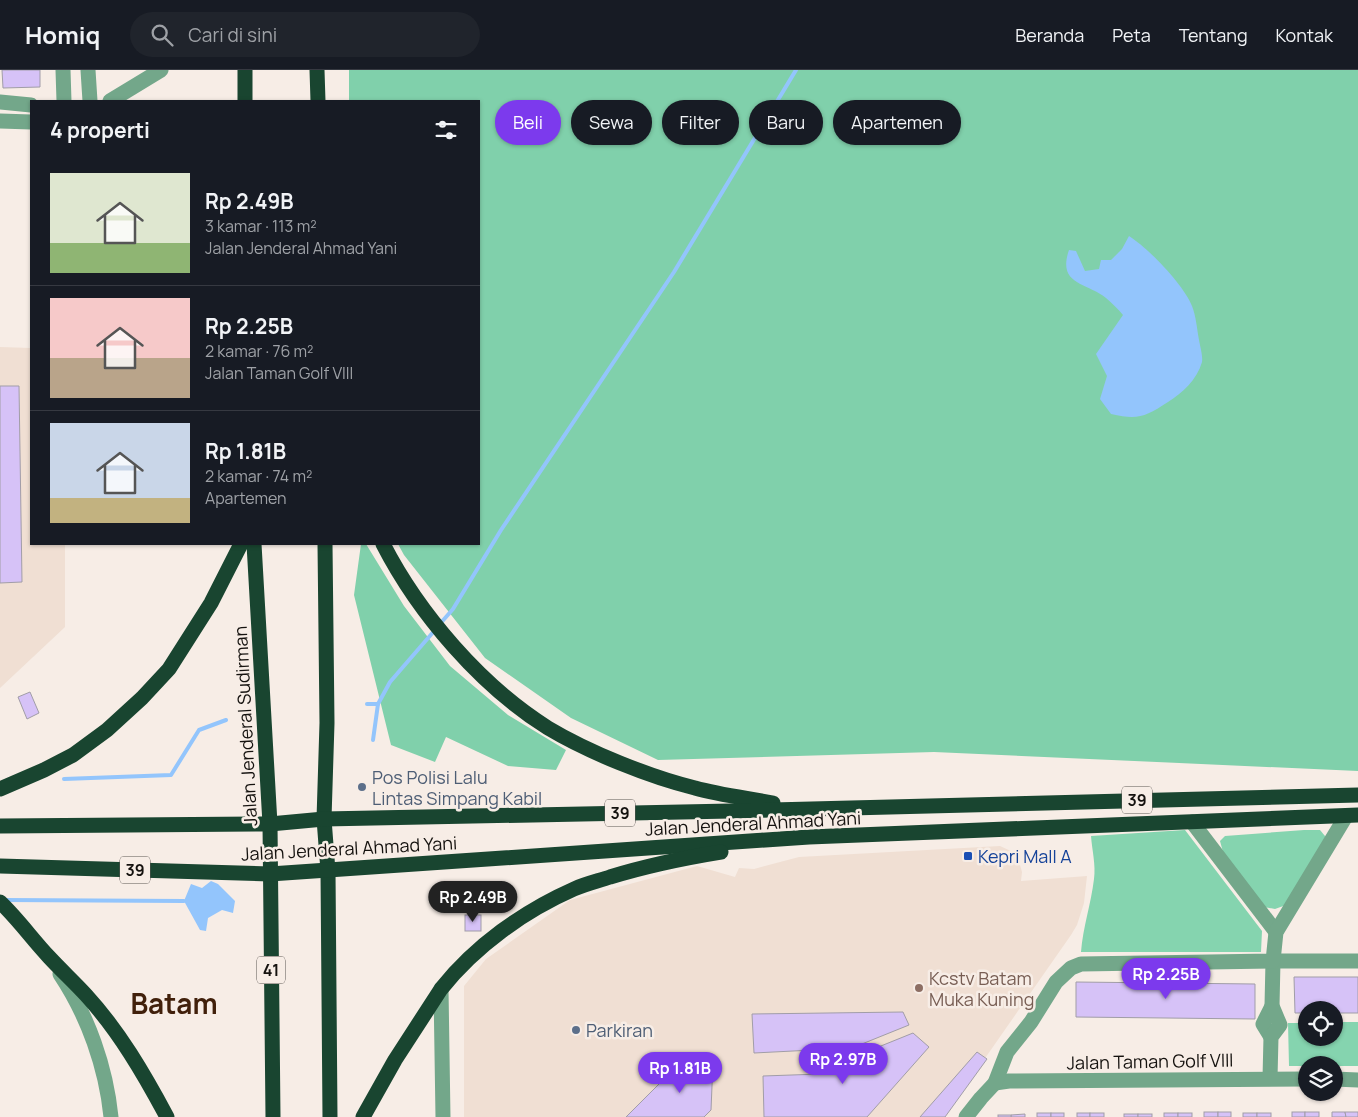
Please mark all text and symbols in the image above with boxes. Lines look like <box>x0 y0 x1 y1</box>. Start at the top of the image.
search box <box>130 12 480 57</box>
text: Homiq <box>25 18 100 51</box>
icon: search <box>148 21 176 49</box>
text: Cari di sini <box>188 22 277 48</box>
text: Beranda <box>1015 23 1084 47</box>
text: Peta <box>1112 23 1151 47</box>
text: Tentang <box>1179 23 1248 47</box>
text: Kontak <box>1276 23 1333 47</box>
chip: Beli <box>495 100 561 145</box>
chip: Sewa <box>571 100 652 145</box>
chip: Filter <box>662 100 739 145</box>
chip: Baru <box>749 100 823 145</box>
chip: Apartemen <box>833 100 961 145</box>
text: 4 properti <box>50 116 150 144</box>
icon: filters <box>432 116 460 144</box>
text: Rp 2.49B <box>205 187 293 215</box>
icon: home <box>90 193 150 253</box>
text: 3 kamar · 113 m² <box>205 215 317 237</box>
text: Jalan Jenderal Ahmad Yani <box>205 237 397 259</box>
text: Rp 2.25B <box>205 312 293 340</box>
icon: home <box>90 318 150 378</box>
text: 2 kamar · 76 m² <box>205 340 314 362</box>
text: Jalan Taman Golf VIII <box>205 362 353 384</box>
text: Rp 1.81B <box>205 437 286 465</box>
icon: home <box>90 443 150 503</box>
text: 2 kamar · 74 m² <box>205 465 312 487</box>
text: Apartemen <box>205 487 287 509</box>
street label: Jalan Jenderal Sudirman <box>228 625 262 827</box>
place label: Pos Polisi Lalu Lintas Simpang Kabil <box>372 765 542 810</box>
marker: Pos Polisi Lalu Lintas Simpang Kabil <box>356 781 368 793</box>
road number: 39 <box>1122 786 1152 814</box>
road number: 39 <box>605 800 635 826</box>
street label: Jalan Jenderal Ahmad Yani <box>644 805 862 841</box>
street label: Jalan Jenderal Ahmad Yani <box>240 830 458 866</box>
place label: Kepri Mall A <box>978 844 1072 868</box>
marker: Kepri Mall A <box>962 850 974 862</box>
road number: 39 <box>120 856 150 884</box>
pin: Rp 2.49B <box>421 880 525 923</box>
text: Rp 2.49B <box>439 886 507 908</box>
road number: 41 <box>257 956 285 984</box>
pin: Rp 2.25B <box>1114 958 1218 1000</box>
text: Rp 2.25B <box>1133 963 1200 985</box>
place label: Kcstv Batam Muka Kuning <box>929 966 1034 1011</box>
marker: Kcstv Batam Muka Kuning <box>913 982 925 994</box>
district label: Batam <box>130 984 218 1022</box>
map controls <box>1298 1001 1343 1101</box>
button: locate <box>1298 1001 1343 1046</box>
place label: Parkiran <box>586 1018 653 1042</box>
marker: Parkiran <box>570 1024 582 1036</box>
pin: Rp 2.97B <box>791 1042 895 1085</box>
text: Rp 2.97B <box>810 1048 876 1070</box>
street label: Jalan Taman Golf VIII <box>1066 1048 1234 1074</box>
pin: Rp 1.81B <box>628 1052 732 1094</box>
button: layers <box>1298 1056 1343 1101</box>
text: Rp 1.81B <box>649 1057 711 1079</box>

